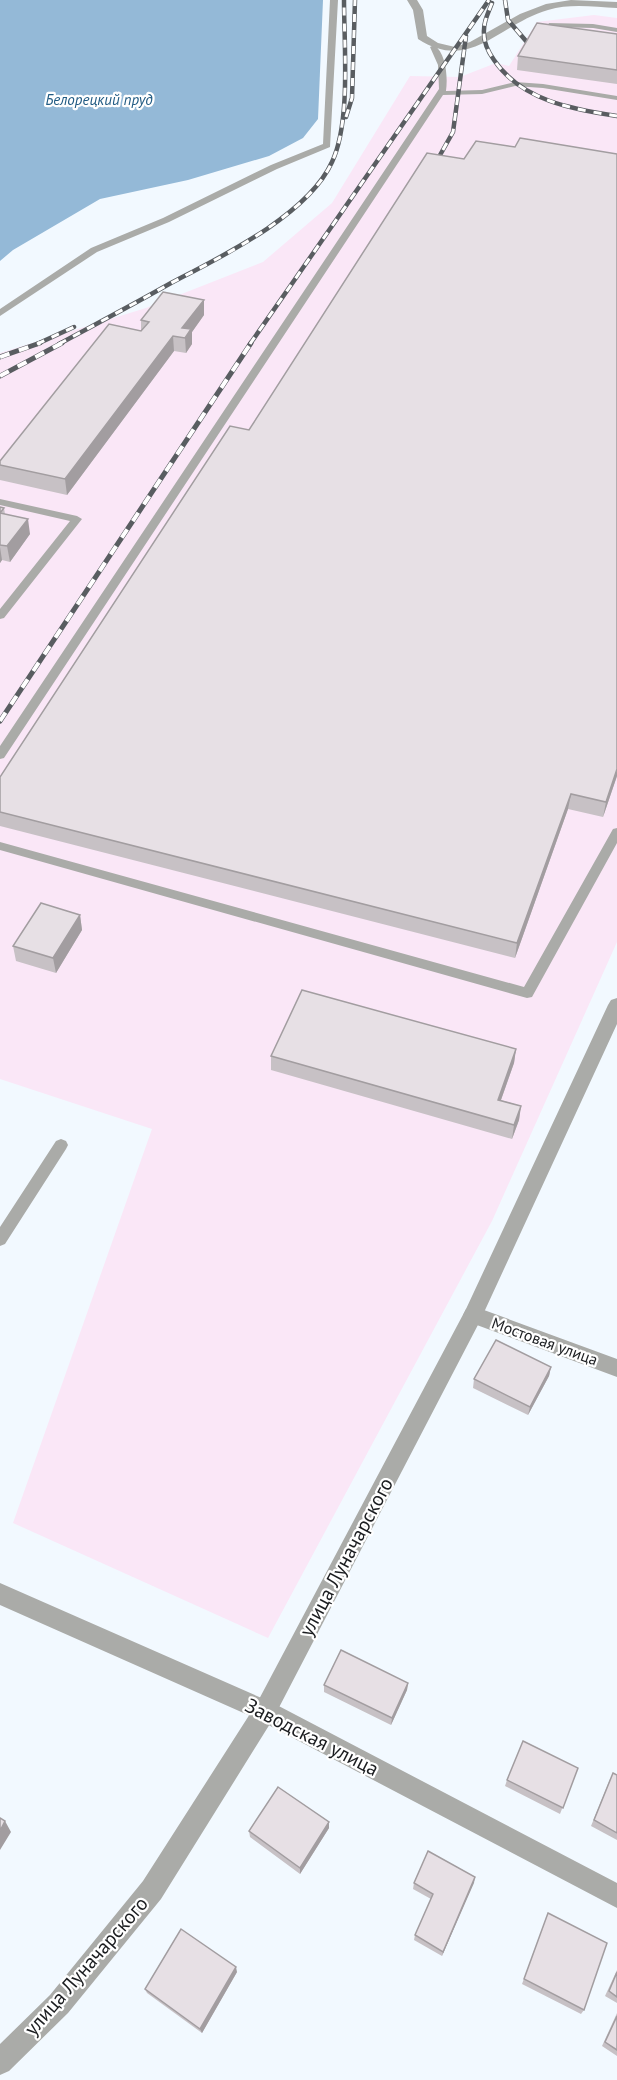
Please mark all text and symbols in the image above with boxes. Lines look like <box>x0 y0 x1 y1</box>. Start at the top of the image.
water label: Белорецкий пруд <box>45 90 153 109</box>
street label: Мостовая улица <box>489 1313 601 1369</box>
street label: улица Луначарского <box>293 1473 399 1641</box>
street label: Заводская улица <box>241 1692 383 1782</box>
street label: улица Луначарского <box>18 1891 154 2041</box>

